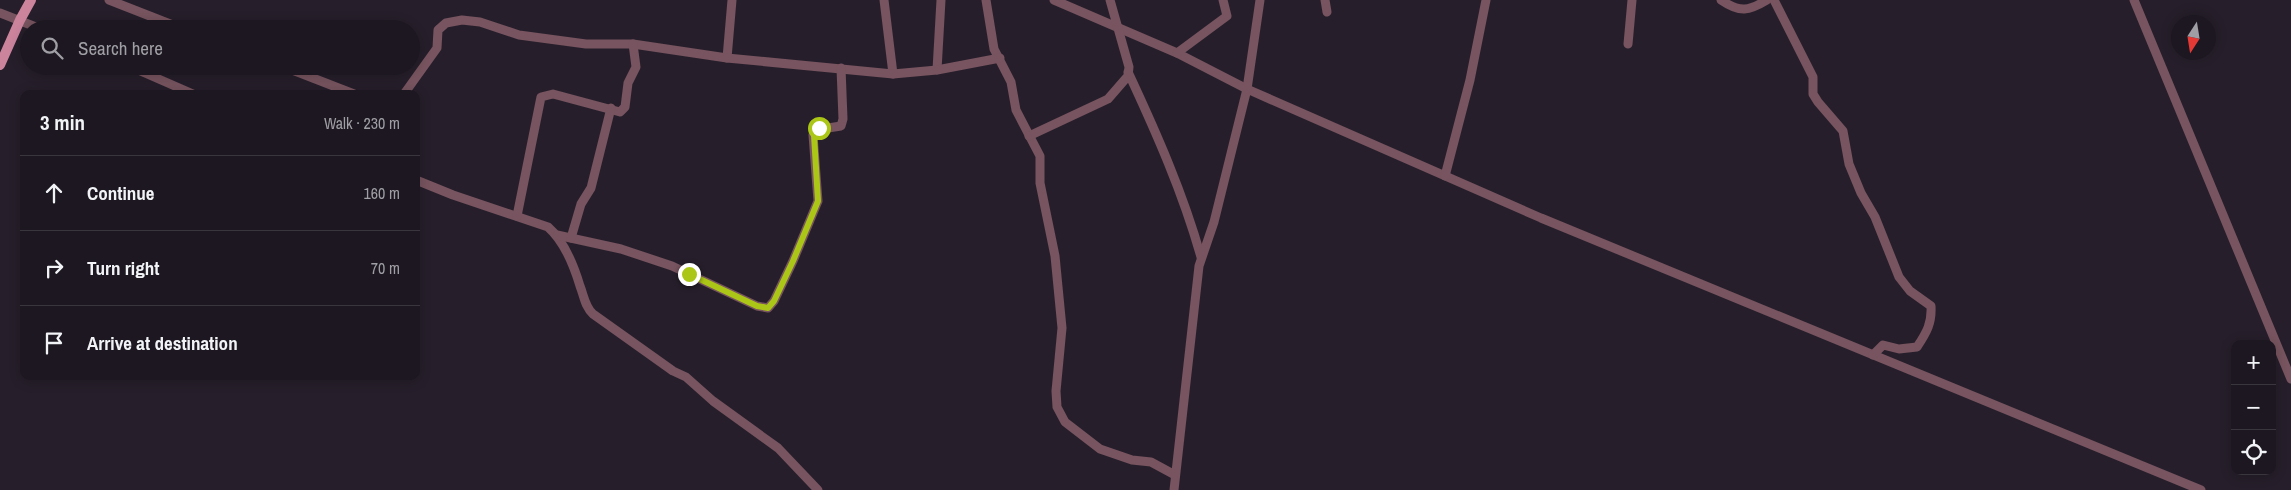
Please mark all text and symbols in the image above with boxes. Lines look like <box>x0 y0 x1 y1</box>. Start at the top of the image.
north arrow <box>2171 15 2216 60</box>
search box <box>20 20 420 75</box>
icon: search <box>38 34 66 62</box>
text: Search here <box>78 35 163 61</box>
text: 3 min <box>40 108 85 137</box>
text: Walk · 230 m <box>324 112 400 134</box>
route start <box>808 117 831 140</box>
icon: ahead <box>40 179 68 207</box>
text: Continue <box>87 180 155 206</box>
text: 160 m <box>364 182 400 204</box>
icon: right <box>40 254 68 282</box>
text: Turn right <box>87 255 159 281</box>
text: 70 m <box>371 257 400 279</box>
route end <box>678 263 701 286</box>
icon: arrive <box>40 329 68 357</box>
text: Arrive at destination <box>87 330 238 356</box>
map controls <box>2231 340 2276 475</box>
button: + <box>2231 340 2276 385</box>
button: − <box>2231 385 2276 430</box>
button: locate <box>2231 430 2276 475</box>

